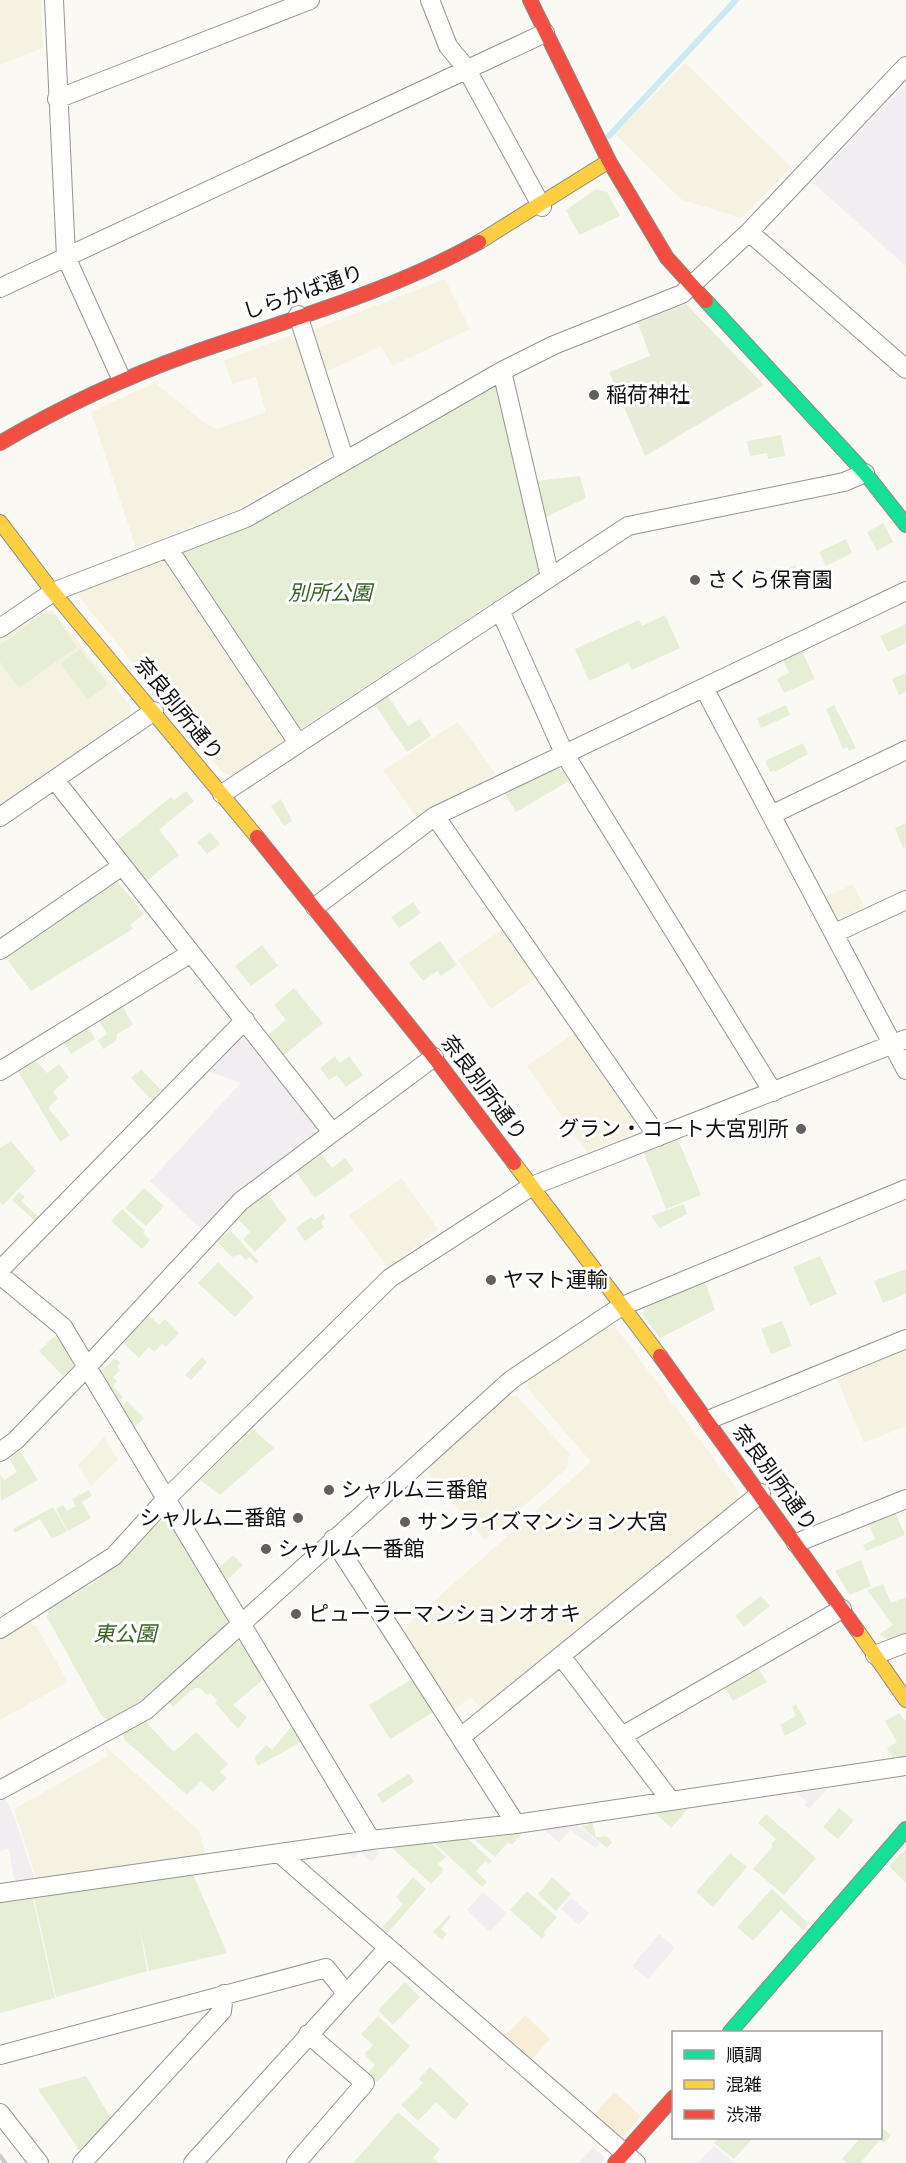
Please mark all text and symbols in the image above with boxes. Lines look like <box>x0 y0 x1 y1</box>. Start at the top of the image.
street label: しらかば通り <box>239 259 367 325</box>
place label: 稲荷神社 <box>606 382 690 408</box>
marker: 稲荷神社 <box>587 388 601 402</box>
place label: さくら保育園 <box>707 567 833 593</box>
marker: さくら保育園 <box>688 573 702 587</box>
park label: 別所公園 <box>288 580 375 606</box>
street label: 奈良別所通り <box>129 652 229 766</box>
street label: 奈良別所通り <box>436 1030 532 1146</box>
place label: グラン・コート大宮別所 <box>558 1116 789 1142</box>
marker: グラン・コート大宮別所 <box>794 1122 808 1136</box>
place label: ヤマト運輸 <box>503 1267 608 1293</box>
marker: ヤマト運輸 <box>484 1273 498 1287</box>
street label: 奈良別所通り <box>727 1419 823 1537</box>
place label: シャルム三番館 <box>341 1477 488 1503</box>
marker: シャルム三番館 <box>322 1483 336 1497</box>
place label: シャルム二番館 <box>139 1505 286 1531</box>
place label: サンライズマンション大宮 <box>417 1509 668 1535</box>
marker: シャルム二番館 <box>291 1511 305 1525</box>
marker: サンライズマンション大宮 <box>398 1515 412 1529</box>
place label: シャルム一番館 <box>278 1536 425 1562</box>
marker: シャルム一番館 <box>259 1542 273 1556</box>
place label: ピューラーマンションオオキ <box>308 1601 581 1627</box>
marker: ピューラーマンションオオキ <box>289 1607 303 1621</box>
park label: 東公園 <box>94 1621 159 1647</box>
legend <box>672 2031 882 2139</box>
text: 順調 <box>726 2044 762 2066</box>
text: 混雑 <box>726 2074 762 2096</box>
text: 渋滞 <box>726 2104 762 2126</box>

